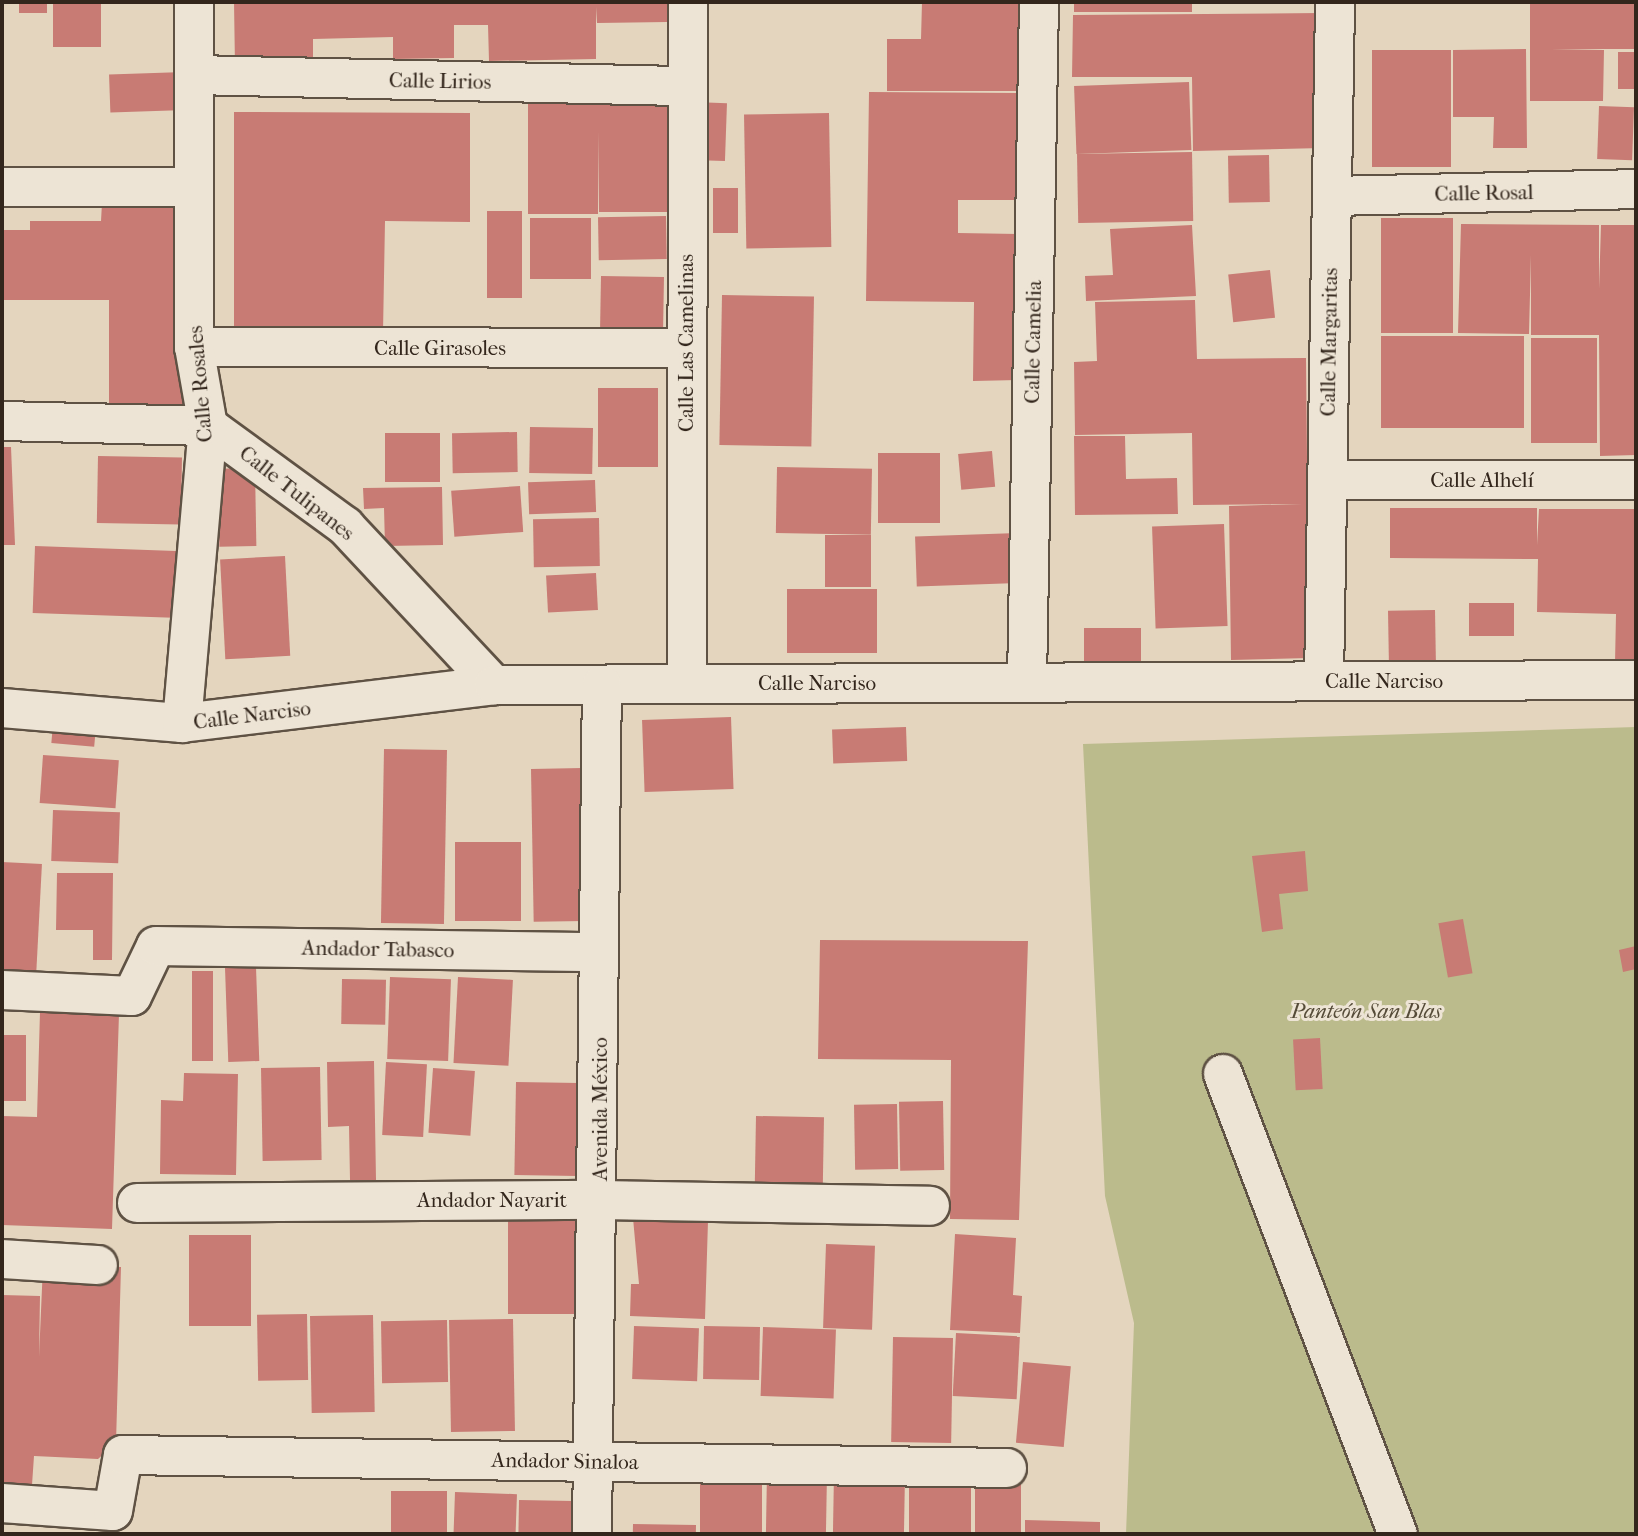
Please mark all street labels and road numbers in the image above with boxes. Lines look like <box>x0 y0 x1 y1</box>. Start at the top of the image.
street label: Calle Lirios <box>389 68 491 94</box>
street label: Calle Rosal <box>1434 180 1534 206</box>
street label: Calle Las Camelinas <box>673 254 699 432</box>
street label: Calle Margaritas <box>1315 267 1343 417</box>
street label: Calle Camelia <box>1019 280 1047 404</box>
street label: Calle Rosales <box>182 325 218 443</box>
street label: Calle Girasoles <box>374 335 506 361</box>
street label: Calle Tulipanes <box>234 440 360 546</box>
street label: Calle Alhelí <box>1430 467 1534 493</box>
street label: Calle Narciso <box>1325 668 1443 694</box>
street label: Calle Narciso <box>758 670 876 696</box>
street label: Calle Narciso <box>192 695 312 735</box>
street label: Andador Tabasco <box>301 935 455 963</box>
street label: Avenida México <box>587 1037 613 1181</box>
street label: Andador Nayarit <box>417 1187 567 1213</box>
street label: Andador Sinaloa <box>491 1447 639 1475</box>

